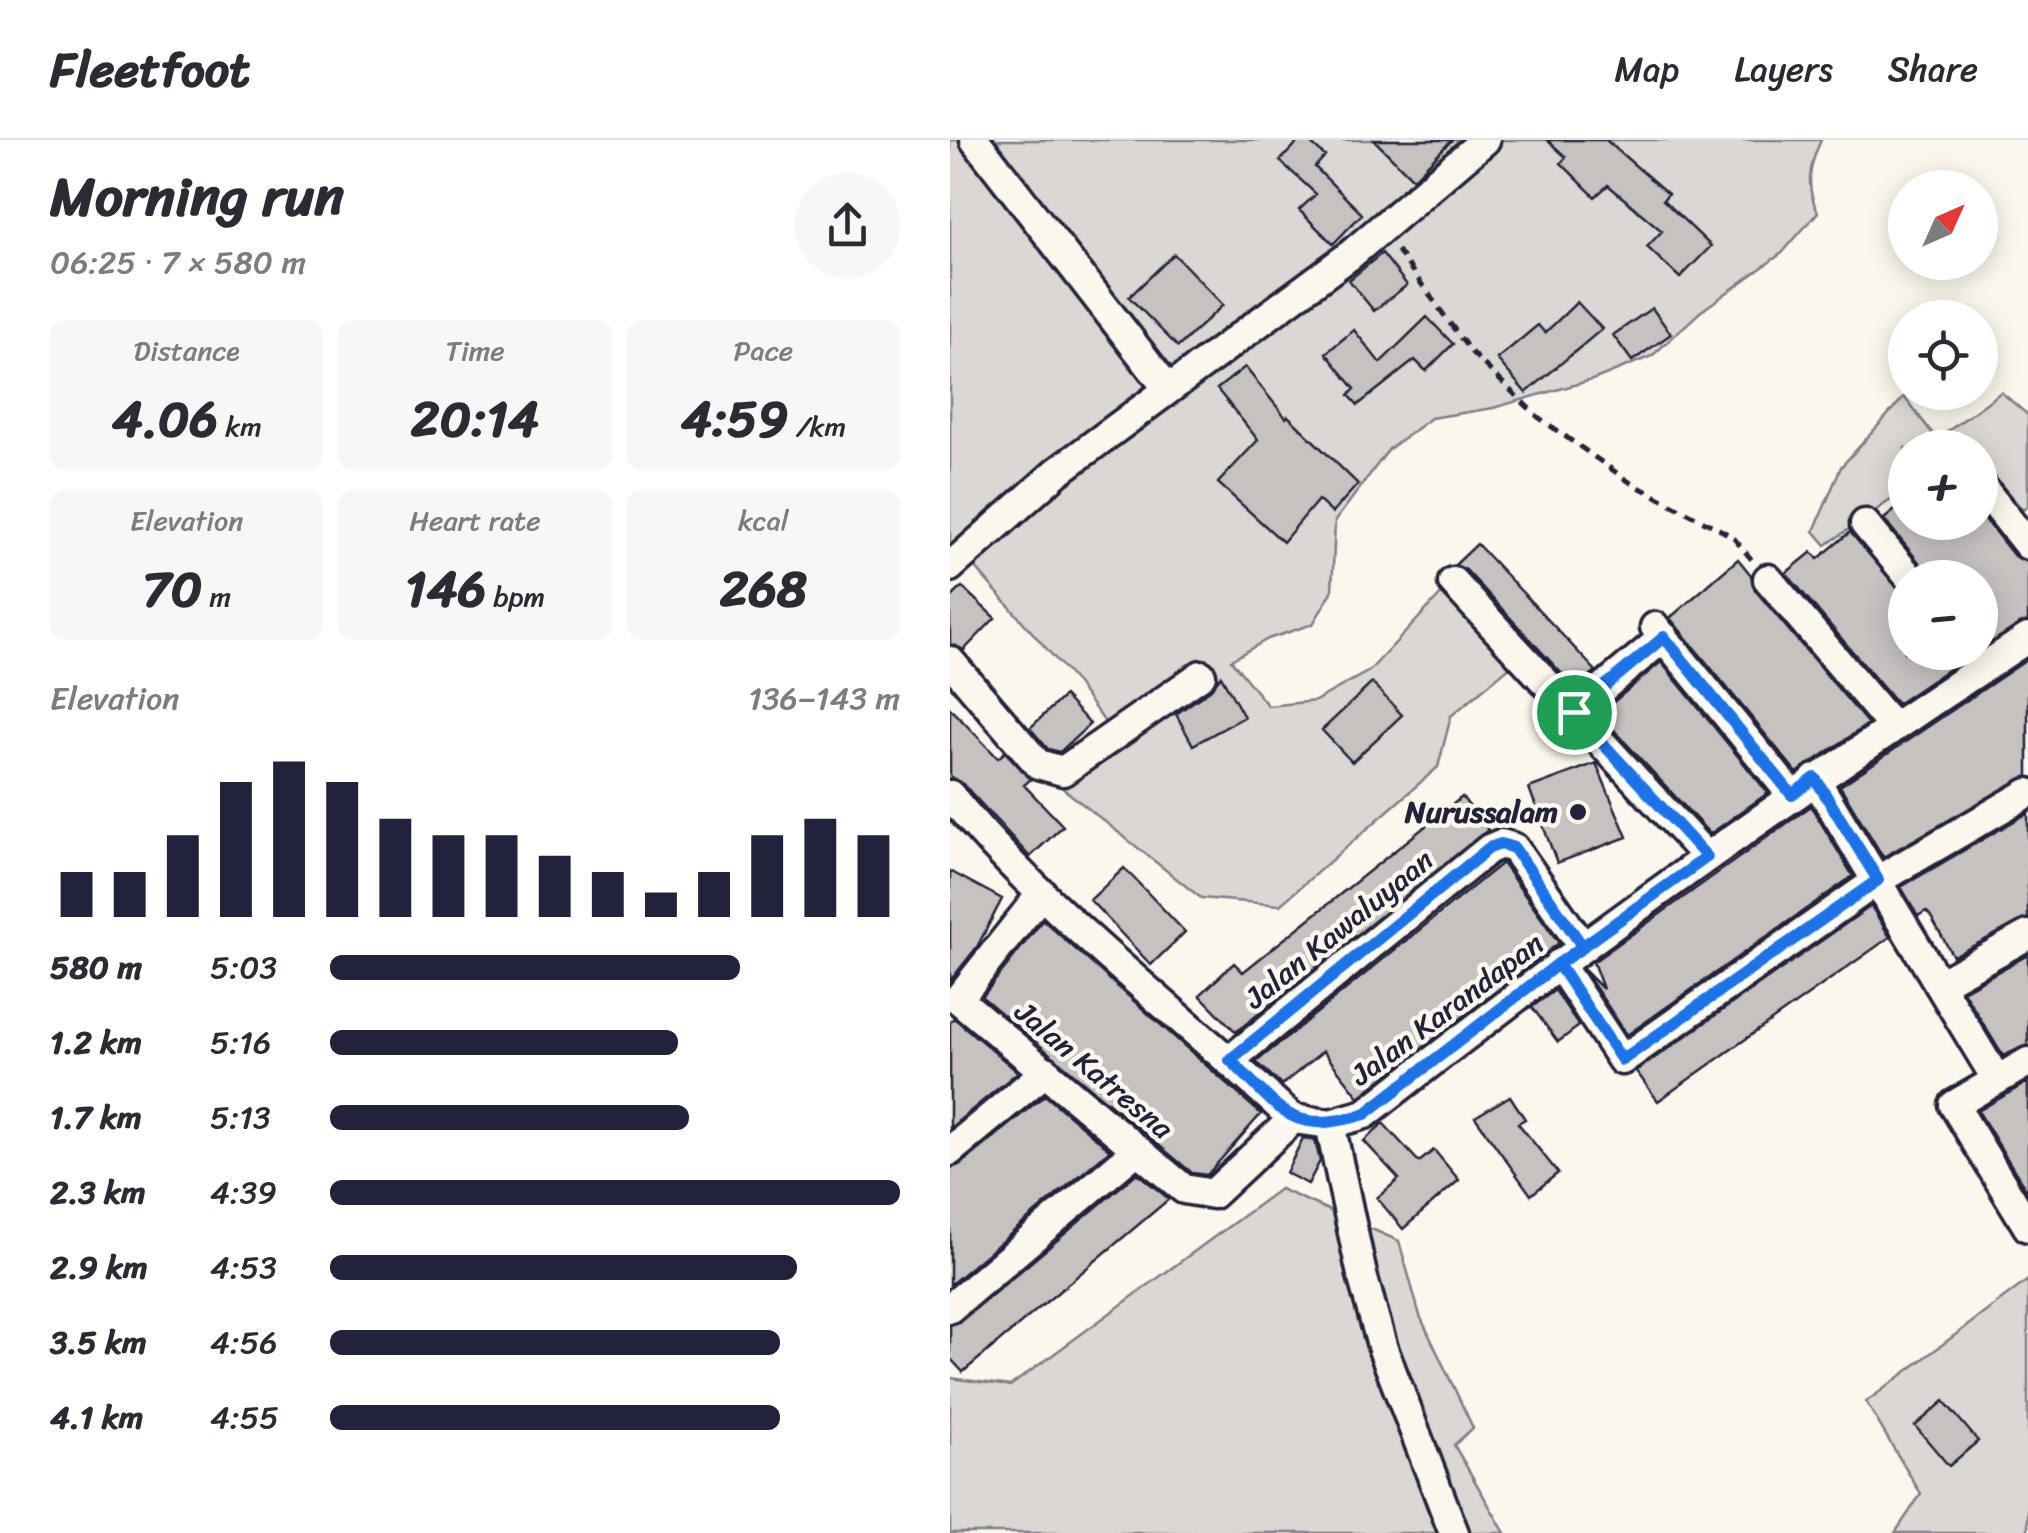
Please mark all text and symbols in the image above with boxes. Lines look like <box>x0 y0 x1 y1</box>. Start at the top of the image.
text: Fleetfoot <box>50 27 250 112</box>
text: Map <box>1615 38 1679 100</box>
text: Layers <box>1734 38 1833 100</box>
text: Share <box>1888 38 1978 100</box>
text: Morning run <box>50 148 344 245</box>
north arrow <box>1888 170 1998 280</box>
map controls <box>1888 170 1998 670</box>
button: share <box>795 173 900 278</box>
text: 06:25 · 7 × 580 m <box>50 234 306 291</box>
button: locate <box>1888 300 1998 410</box>
text: Distance <box>134 326 240 375</box>
text: Time <box>445 326 505 375</box>
text: Pace <box>734 326 793 375</box>
text: 4.06 <box>112 375 218 464</box>
text: 20:14 <box>411 375 539 464</box>
text: 4:59 <box>681 375 788 464</box>
text: km <box>218 402 262 451</box>
text: /km <box>788 402 846 451</box>
button: + <box>1888 430 1998 540</box>
text: Elevation <box>130 496 243 545</box>
text: Heart rate <box>409 496 541 545</box>
text: kcal <box>738 496 789 545</box>
text: 70 <box>142 545 202 634</box>
text: 146 <box>405 545 486 634</box>
text: 268 <box>720 545 807 634</box>
button: − <box>1888 560 1998 670</box>
text: m <box>202 572 231 621</box>
text: bpm <box>486 572 545 621</box>
text: Elevation <box>50 670 180 727</box>
text: 136–143 m <box>748 670 900 727</box>
pin <box>1532 670 1617 755</box>
icon: arrive <box>1547 685 1602 740</box>
place label: Nurussalam <box>1404 785 1558 839</box>
marker: Nurussalam <box>1567 801 1589 823</box>
street label: Jalan Kawaluyaan <box>1231 835 1446 1024</box>
street label: Jalan Karandapan <box>1338 918 1556 1101</box>
text: 580 m <box>50 939 142 996</box>
text: 5:03 <box>210 939 277 996</box>
street label: Jalan Katresna <box>1001 986 1187 1154</box>
text: 1.2 km <box>50 1014 142 1071</box>
text: 5:16 <box>210 1014 271 1071</box>
text: 1.7 km <box>50 1089 142 1146</box>
text: 5:13 <box>210 1089 271 1146</box>
text: 2.3 km <box>50 1164 146 1221</box>
text: 4:39 <box>210 1164 277 1221</box>
text: 2.9 km <box>50 1239 148 1296</box>
text: 4:53 <box>210 1239 277 1296</box>
text: 3.5 km <box>50 1314 147 1371</box>
text: 4:56 <box>210 1314 277 1371</box>
text: 4.1 km <box>50 1389 143 1446</box>
text: 4:55 <box>210 1389 279 1446</box>

